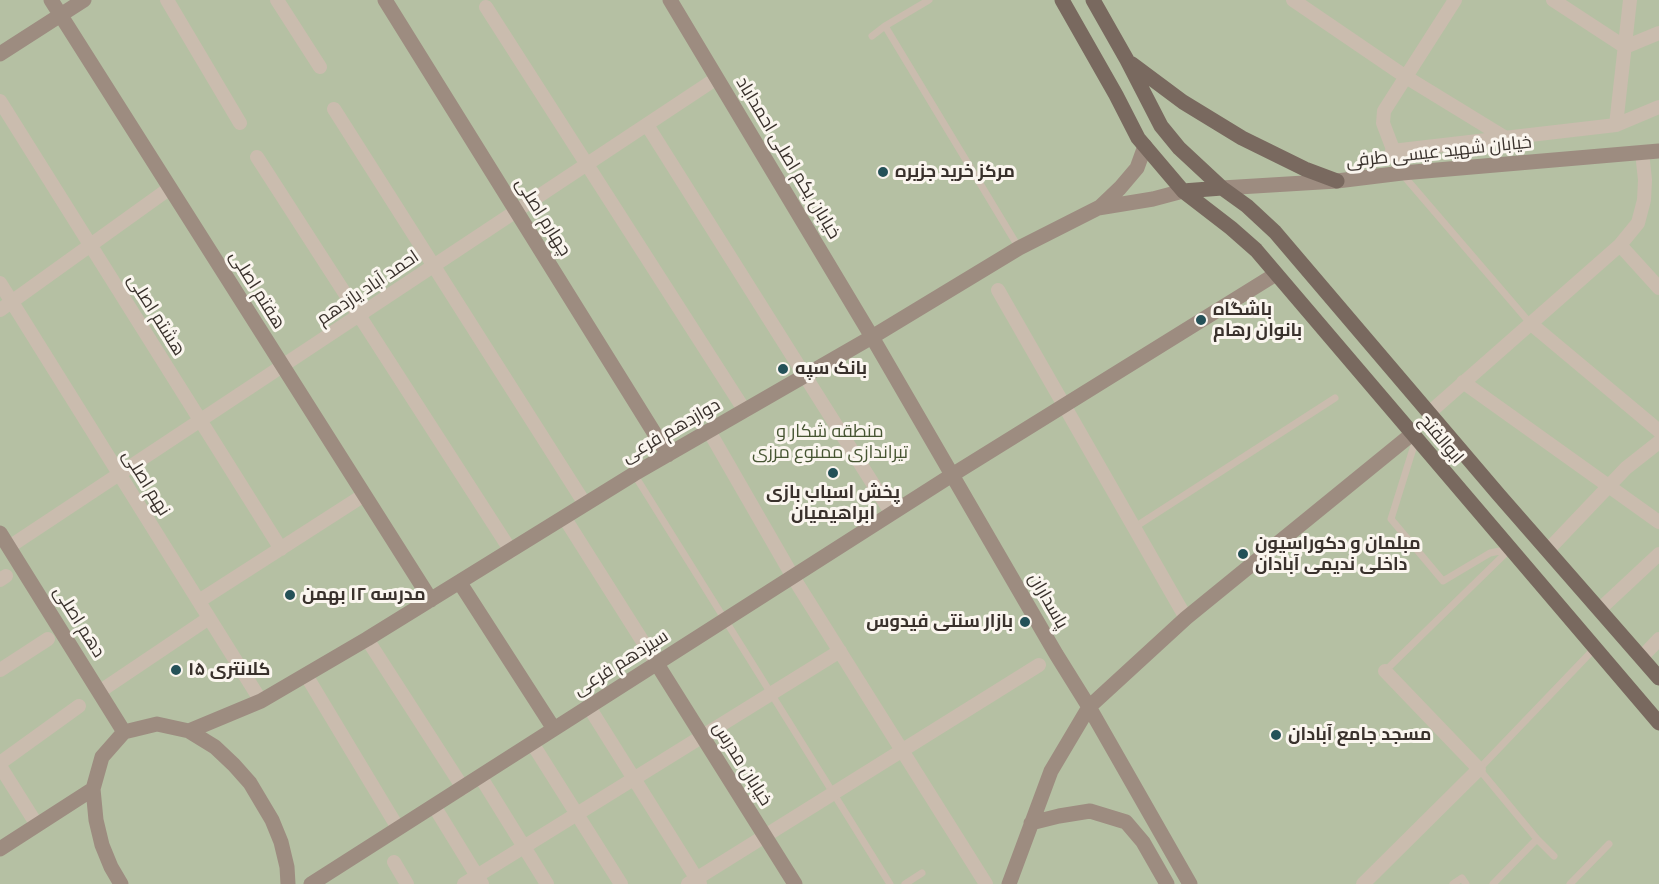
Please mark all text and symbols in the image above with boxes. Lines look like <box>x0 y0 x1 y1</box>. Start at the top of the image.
street label: خیابان یکم اصلی احمداباد <box>731 73 845 243</box>
street label: خیابان شهید عیسی طرفی <box>1345 132 1533 172</box>
place label: مرکز خرید جزیره <box>895 161 1015 183</box>
marker: مرکز خرید جزیره <box>876 165 890 179</box>
street label: چهارم اصلی <box>510 174 576 260</box>
street label: احمد آباد یازدهم <box>313 246 423 330</box>
street label: هفتم اصلی <box>224 247 290 333</box>
street label: هشتم اصلی <box>122 270 190 360</box>
place label: باشگاه بانوان رهام <box>1213 299 1302 342</box>
marker: باشگاه بانوان رهام <box>1194 313 1208 327</box>
place label: بانک سپه <box>795 358 867 380</box>
marker: بانک سپه <box>776 362 790 376</box>
street label: دوازدهم فرعی <box>618 394 724 468</box>
street label: ابوالفتح <box>1414 410 1468 468</box>
park label: منطقه شکار و تیراندازی ممنوع مرزی <box>752 421 908 464</box>
street label: نهم اصلی <box>117 446 175 520</box>
marker: پخش اسباب بازی ابراهیمیان <box>826 466 840 480</box>
place label: پخش اسباب بازی ابراهیمیان <box>766 482 900 524</box>
place label: مبلمان و دکوراسیون داخلی ندیمی آبادان <box>1255 533 1421 576</box>
marker: مبلمان و دکوراسیون داخلی ندیمی آبادان <box>1236 547 1250 561</box>
street label: پاسداران <box>1023 569 1073 633</box>
street label: دهم اصلی <box>49 582 109 662</box>
place label: مدرسه ۱۲ بهمن <box>302 584 426 606</box>
marker: مدرسه ۱۲ بهمن <box>283 588 297 602</box>
place label: بازار سنتی فیدوس <box>866 611 1013 633</box>
marker: بازار سنتی فیدوس <box>1018 615 1032 629</box>
street label: سیزدهم فرعی <box>570 625 672 701</box>
place label: کلانتری ۱۵ <box>188 659 271 681</box>
marker: کلانتری ۱۵ <box>169 663 183 677</box>
street label: خیابان مدرس <box>708 718 776 810</box>
place label: مسجد جامع آبادان <box>1288 724 1431 746</box>
marker: مسجد جامع آبادان <box>1269 728 1283 742</box>

